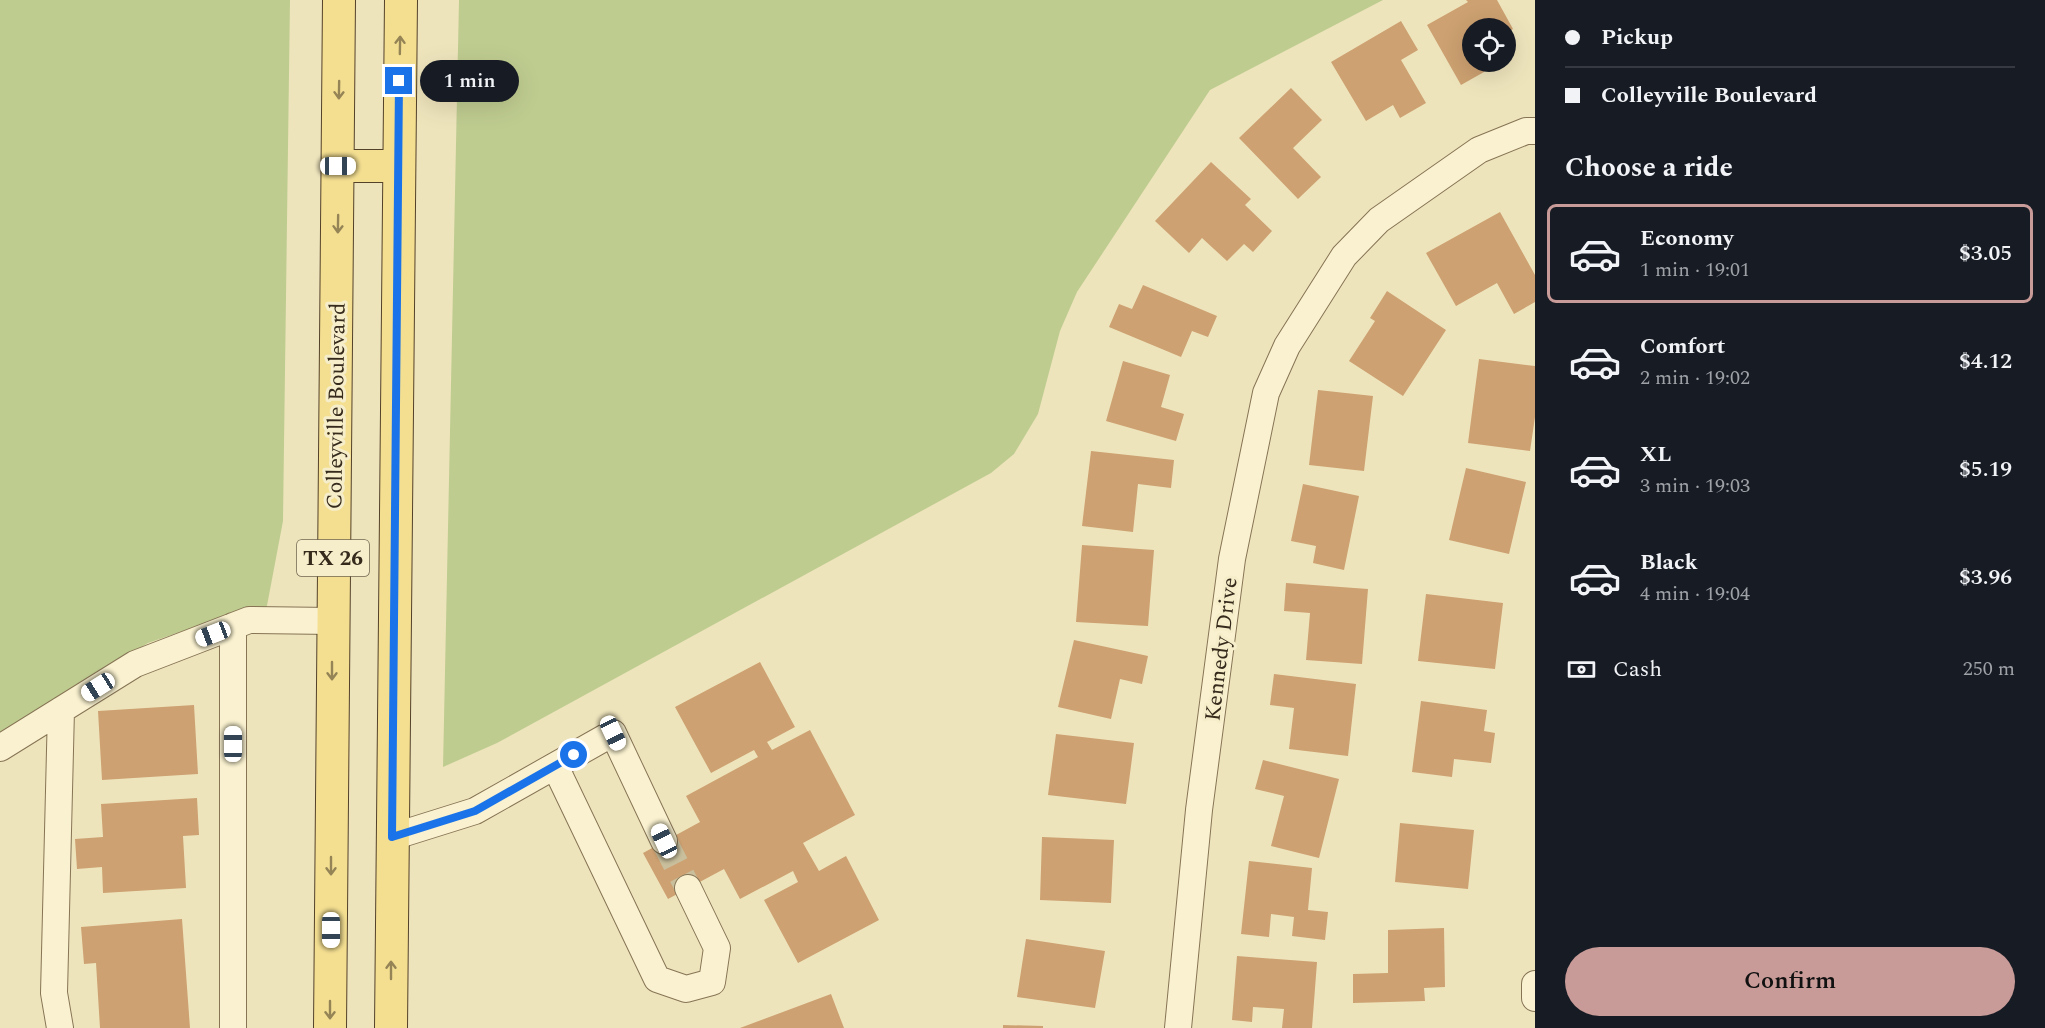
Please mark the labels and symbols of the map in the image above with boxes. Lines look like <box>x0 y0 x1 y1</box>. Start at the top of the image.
one-way arrow <box>394 35 406 55</box>
callout: 1 min <box>420 60 519 102</box>
route end <box>385 67 412 94</box>
one-way arrow <box>333 80 345 100</box>
car <box>320 157 356 175</box>
one-way arrow <box>332 214 344 234</box>
street label: Colleyville Boulevard <box>318 302 355 510</box>
road number: TX 26 <box>297 540 369 576</box>
street label: Kennedy Drive <box>1196 575 1247 723</box>
car <box>193 619 233 649</box>
one-way arrow <box>326 661 338 681</box>
car <box>78 670 118 704</box>
car <box>597 713 629 753</box>
car <box>224 726 242 762</box>
route start <box>560 741 587 768</box>
car <box>648 821 680 861</box>
one-way arrow <box>325 856 337 876</box>
car <box>322 912 340 948</box>
one-way arrow <box>385 960 397 980</box>
one-way arrow <box>324 999 336 1019</box>

